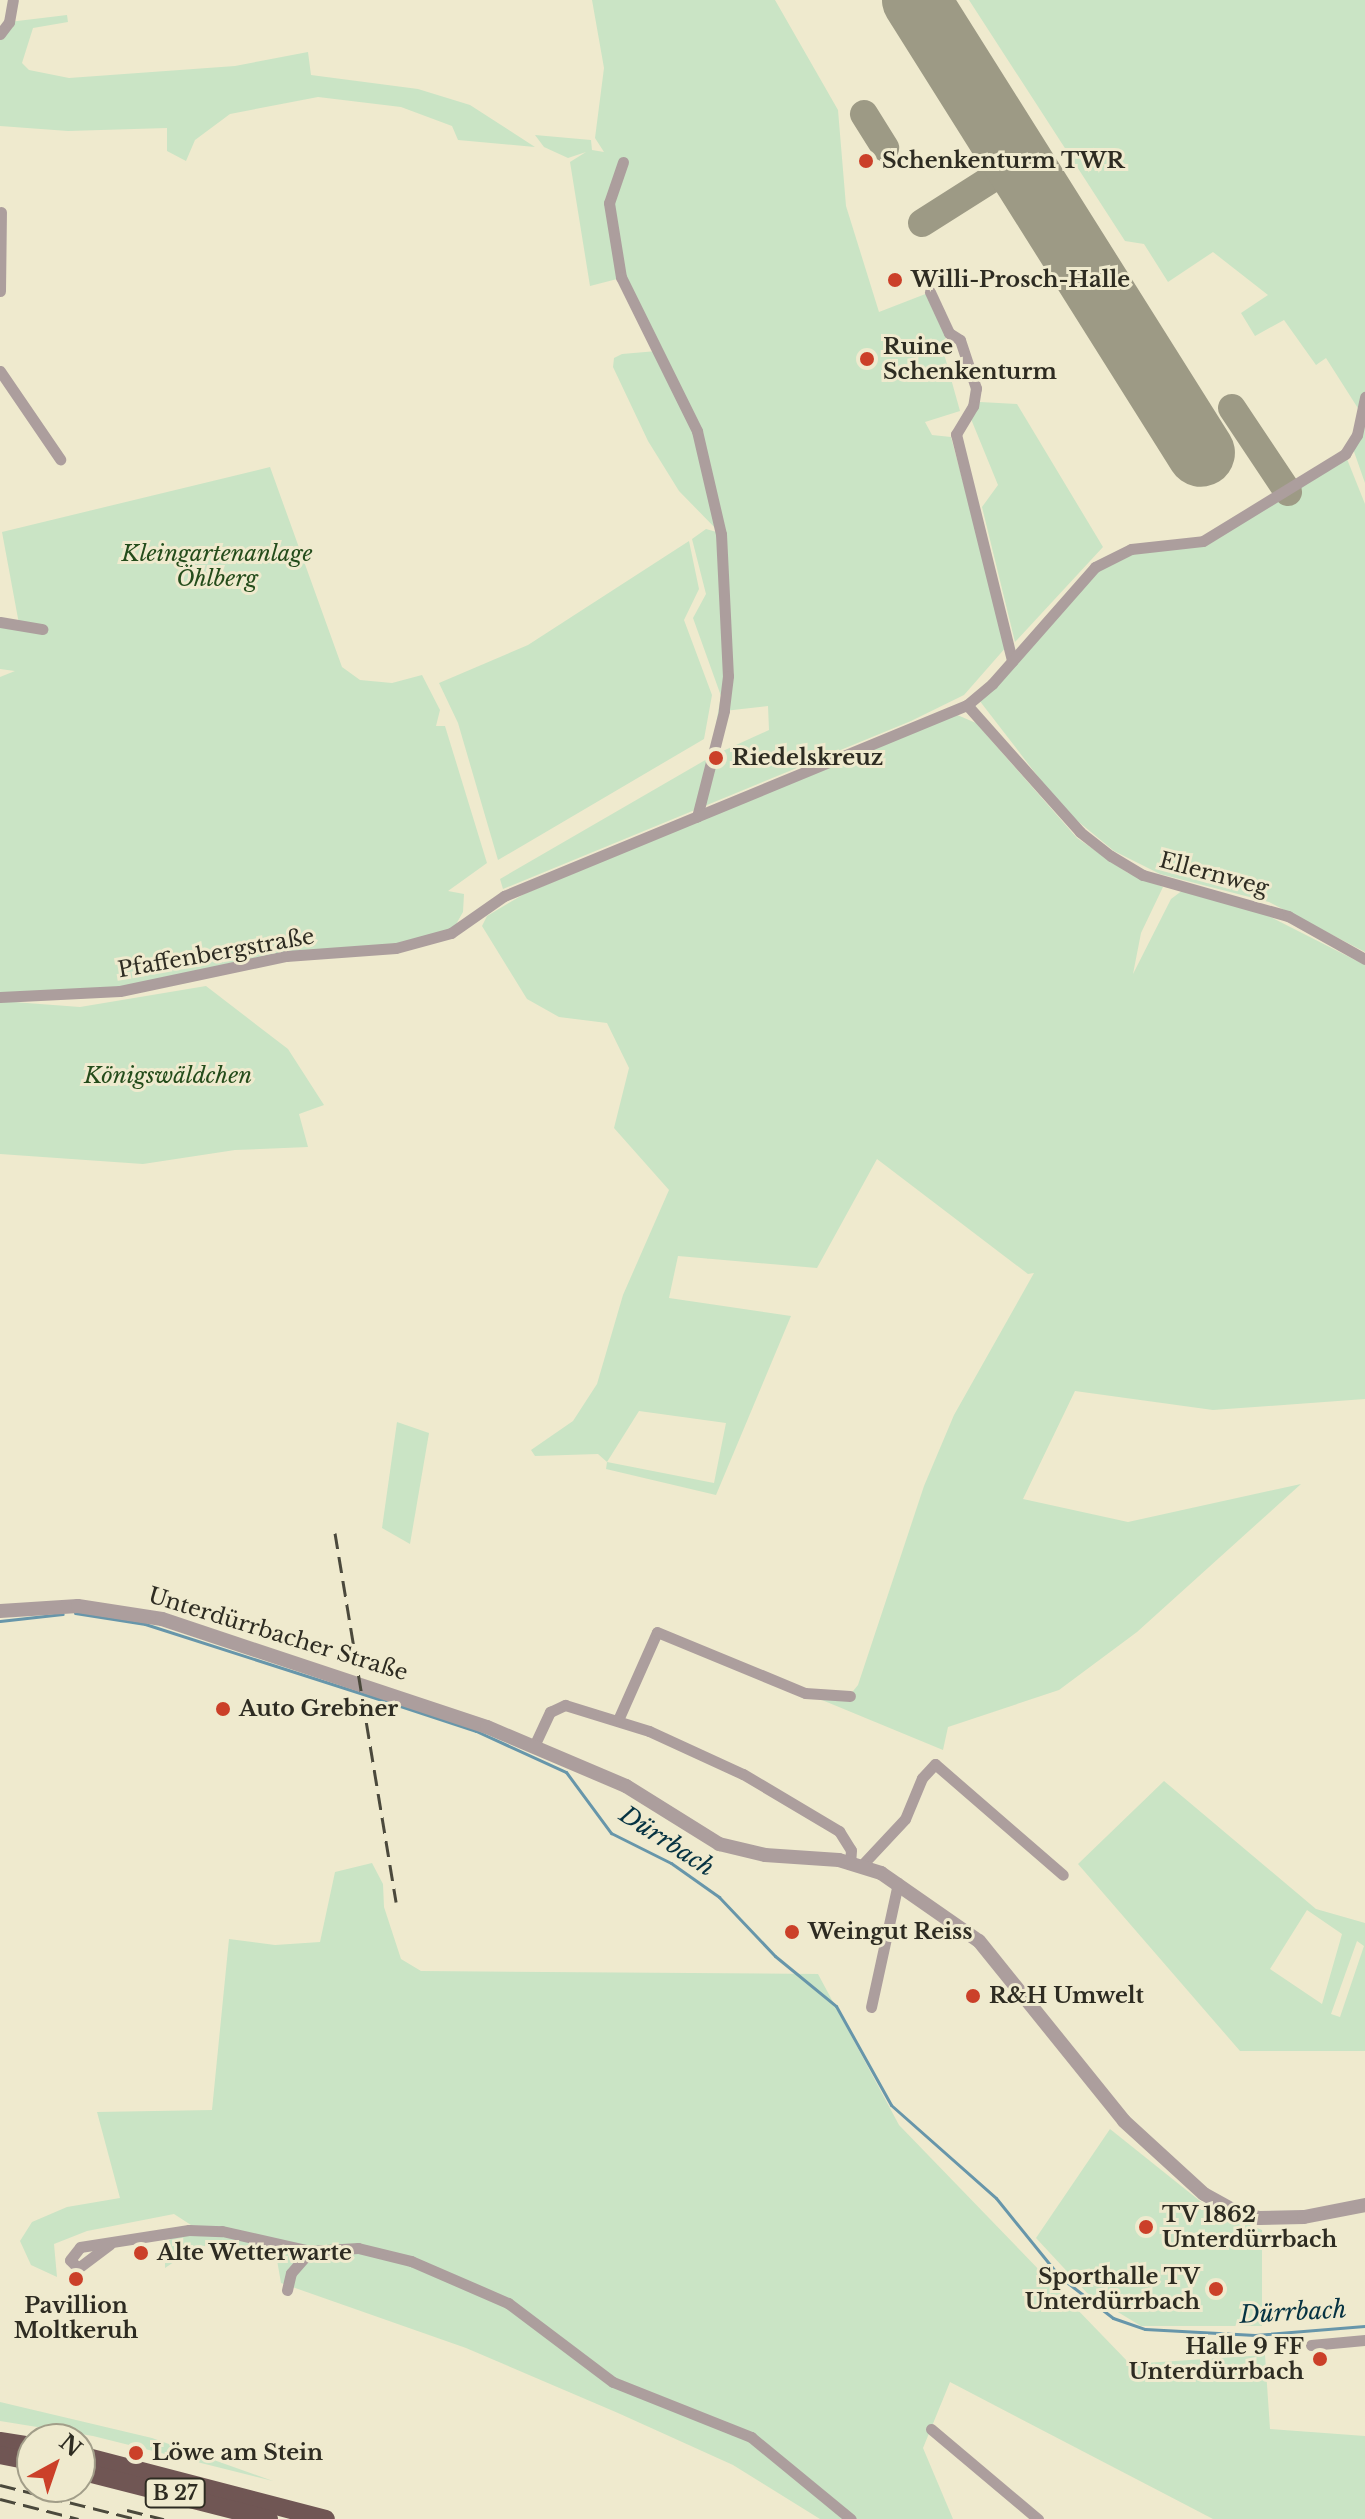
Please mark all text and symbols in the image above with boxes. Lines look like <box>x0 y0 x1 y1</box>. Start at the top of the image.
place label: Schenkenturm TWR <box>882 148 1125 174</box>
marker: Schenkenturm TWR <box>857 152 875 170</box>
place label: Willi-Prosch-Halle <box>911 267 1130 293</box>
marker: Willi-Prosch-Halle <box>886 271 904 289</box>
place label: Ruine Schenkenturm <box>883 333 1057 384</box>
marker: Ruine Schenkenturm <box>858 350 876 368</box>
park label: Kleingartenanlage Öhlberg <box>122 540 312 592</box>
place label: Riedelskreuz <box>732 745 883 771</box>
marker: Riedelskreuz <box>707 749 725 767</box>
street label: Ellernweg <box>1156 847 1272 901</box>
street label: Pfaffenbergstraße <box>116 923 316 983</box>
park label: Königswäldchen <box>84 1063 252 1089</box>
street label: Unterdürrbacher Straße <box>145 1582 411 1686</box>
place label: Auto Grebner <box>239 1696 398 1722</box>
marker: Auto Grebner <box>214 1700 232 1718</box>
water label: Dürrbach <box>614 1800 720 1882</box>
place label: Weingut Reiss <box>808 1919 973 1945</box>
marker: Weingut Reiss <box>783 1923 801 1941</box>
place label: R&H Umwelt <box>989 1983 1144 2009</box>
marker: R&H Umwelt <box>964 1987 982 2005</box>
place label: TV 1862 Unterdürrbach <box>1162 2201 1337 2252</box>
marker: TV 1862 Unterdürrbach <box>1137 2218 1155 2236</box>
place label: Alte Wetterwarte <box>157 2240 353 2266</box>
marker: Alte Wetterwarte <box>132 2244 150 2262</box>
place label: Sporthalle TV Unterdürrbach <box>1025 2263 1200 2314</box>
marker: Pavillion Moltkeruh <box>67 2270 85 2288</box>
marker: Sporthalle TV Unterdürrbach <box>1207 2280 1225 2298</box>
place label: Pavillion Moltkeruh <box>14 2292 138 2344</box>
water label: Dürrbach <box>1239 2295 1347 2329</box>
place label: Halle 9 FF Unterdürrbach <box>1129 2333 1304 2384</box>
marker: Halle 9 FF Unterdürrbach <box>1311 2350 1329 2368</box>
north arrow <box>16 2423 96 2503</box>
text: N <box>54 2429 87 2463</box>
place label: Löwe am Stein <box>152 2440 323 2466</box>
marker: Löwe am Stein <box>127 2444 145 2462</box>
road number: B 27 <box>143 2477 207 2509</box>

